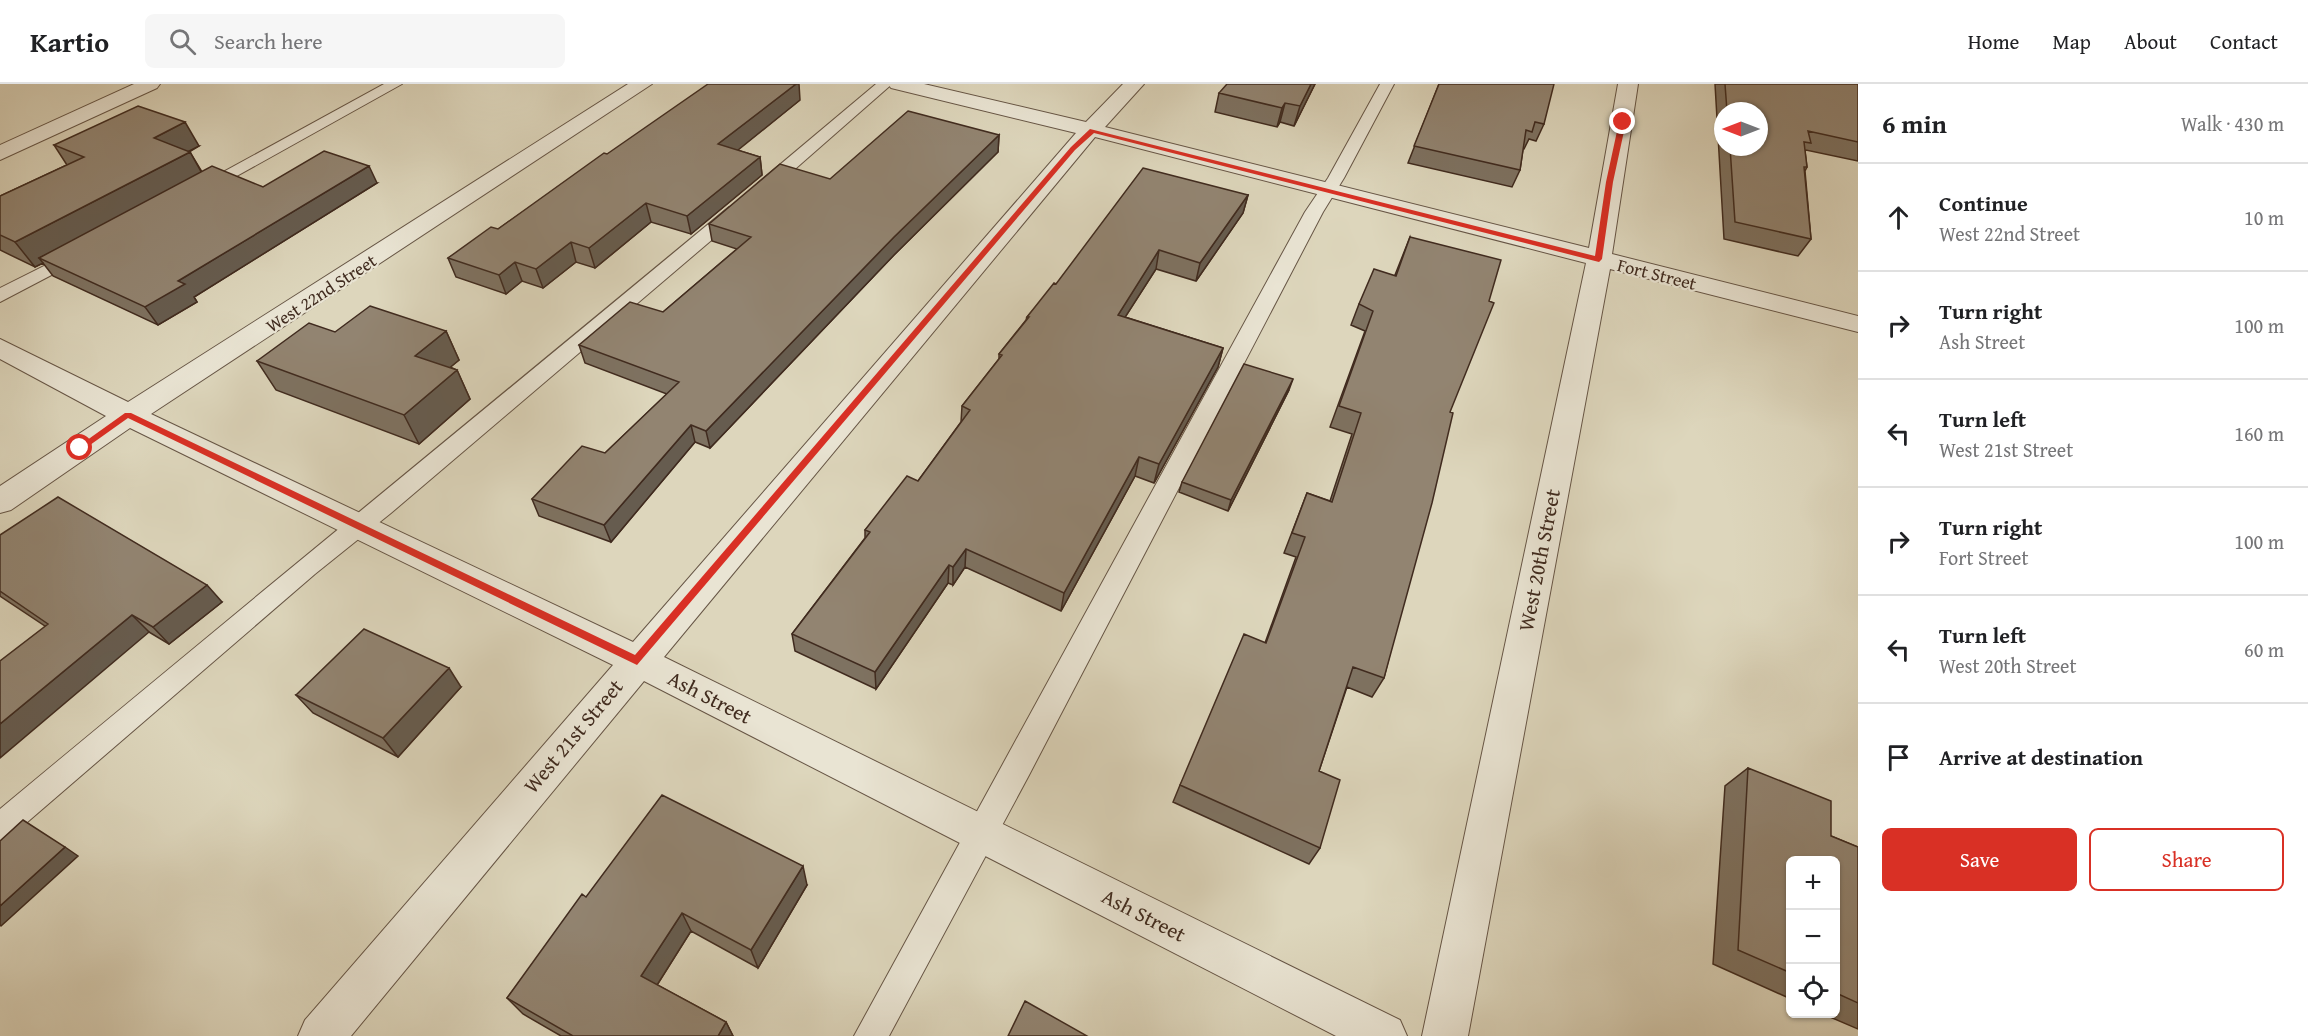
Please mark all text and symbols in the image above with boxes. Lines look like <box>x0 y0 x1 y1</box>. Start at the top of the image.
search box <box>145 14 565 68</box>
text: Kartio <box>30 21 109 62</box>
icon: search <box>166 25 199 58</box>
text: Search here <box>214 25 323 57</box>
text: Home <box>1968 26 2019 57</box>
text: Map <box>2052 26 2091 57</box>
text: About <box>2124 26 2177 57</box>
text: Contact <box>2210 26 2278 57</box>
north arrow <box>1714 102 1768 156</box>
text: 6 min <box>1882 104 1947 143</box>
route end <box>1609 108 1635 134</box>
text: Walk · 430 m <box>2181 109 2284 138</box>
text: Continue <box>1939 187 2028 219</box>
icon: ahead <box>1882 201 1915 234</box>
text: 10 m <box>2244 203 2284 232</box>
text: West 22nd Street <box>1939 219 2080 248</box>
street label: West 22nd Street <box>260 247 382 339</box>
street label: Fort Street <box>1615 251 1700 297</box>
text: Turn right <box>1939 295 2042 327</box>
icon: right <box>1882 309 1915 342</box>
text: 100 m <box>2234 311 2284 340</box>
text: Ash Street <box>1939 327 2025 356</box>
text: Turn left <box>1939 403 2026 435</box>
icon: left <box>1882 417 1915 450</box>
text: 160 m <box>2234 419 2284 448</box>
route start <box>66 434 92 460</box>
text: West 21st Street <box>1939 435 2073 464</box>
street label: West 20th Street <box>1510 486 1568 634</box>
text: Turn right <box>1939 511 2042 543</box>
icon: right <box>1882 525 1915 558</box>
text: 100 m <box>2234 527 2284 556</box>
text: Fort Street <box>1939 543 2028 572</box>
text: Turn left <box>1939 619 2026 651</box>
icon: left <box>1882 633 1915 666</box>
text: 60 m <box>2244 635 2284 664</box>
text: West 20th Street <box>1939 651 2077 680</box>
street label: Ash Street <box>663 663 758 732</box>
street label: West 21st Street <box>516 672 631 800</box>
icon: arrive <box>1882 741 1915 774</box>
text: Arrive at destination <box>1939 741 2143 773</box>
button: Save <box>1882 828 2077 891</box>
button: Share <box>2089 828 2284 891</box>
map controls <box>1786 856 1840 1018</box>
button: + <box>1786 856 1840 910</box>
street label: Ash Street <box>1097 881 1192 950</box>
button: − <box>1786 910 1840 964</box>
button: locate <box>1786 964 1840 1018</box>

